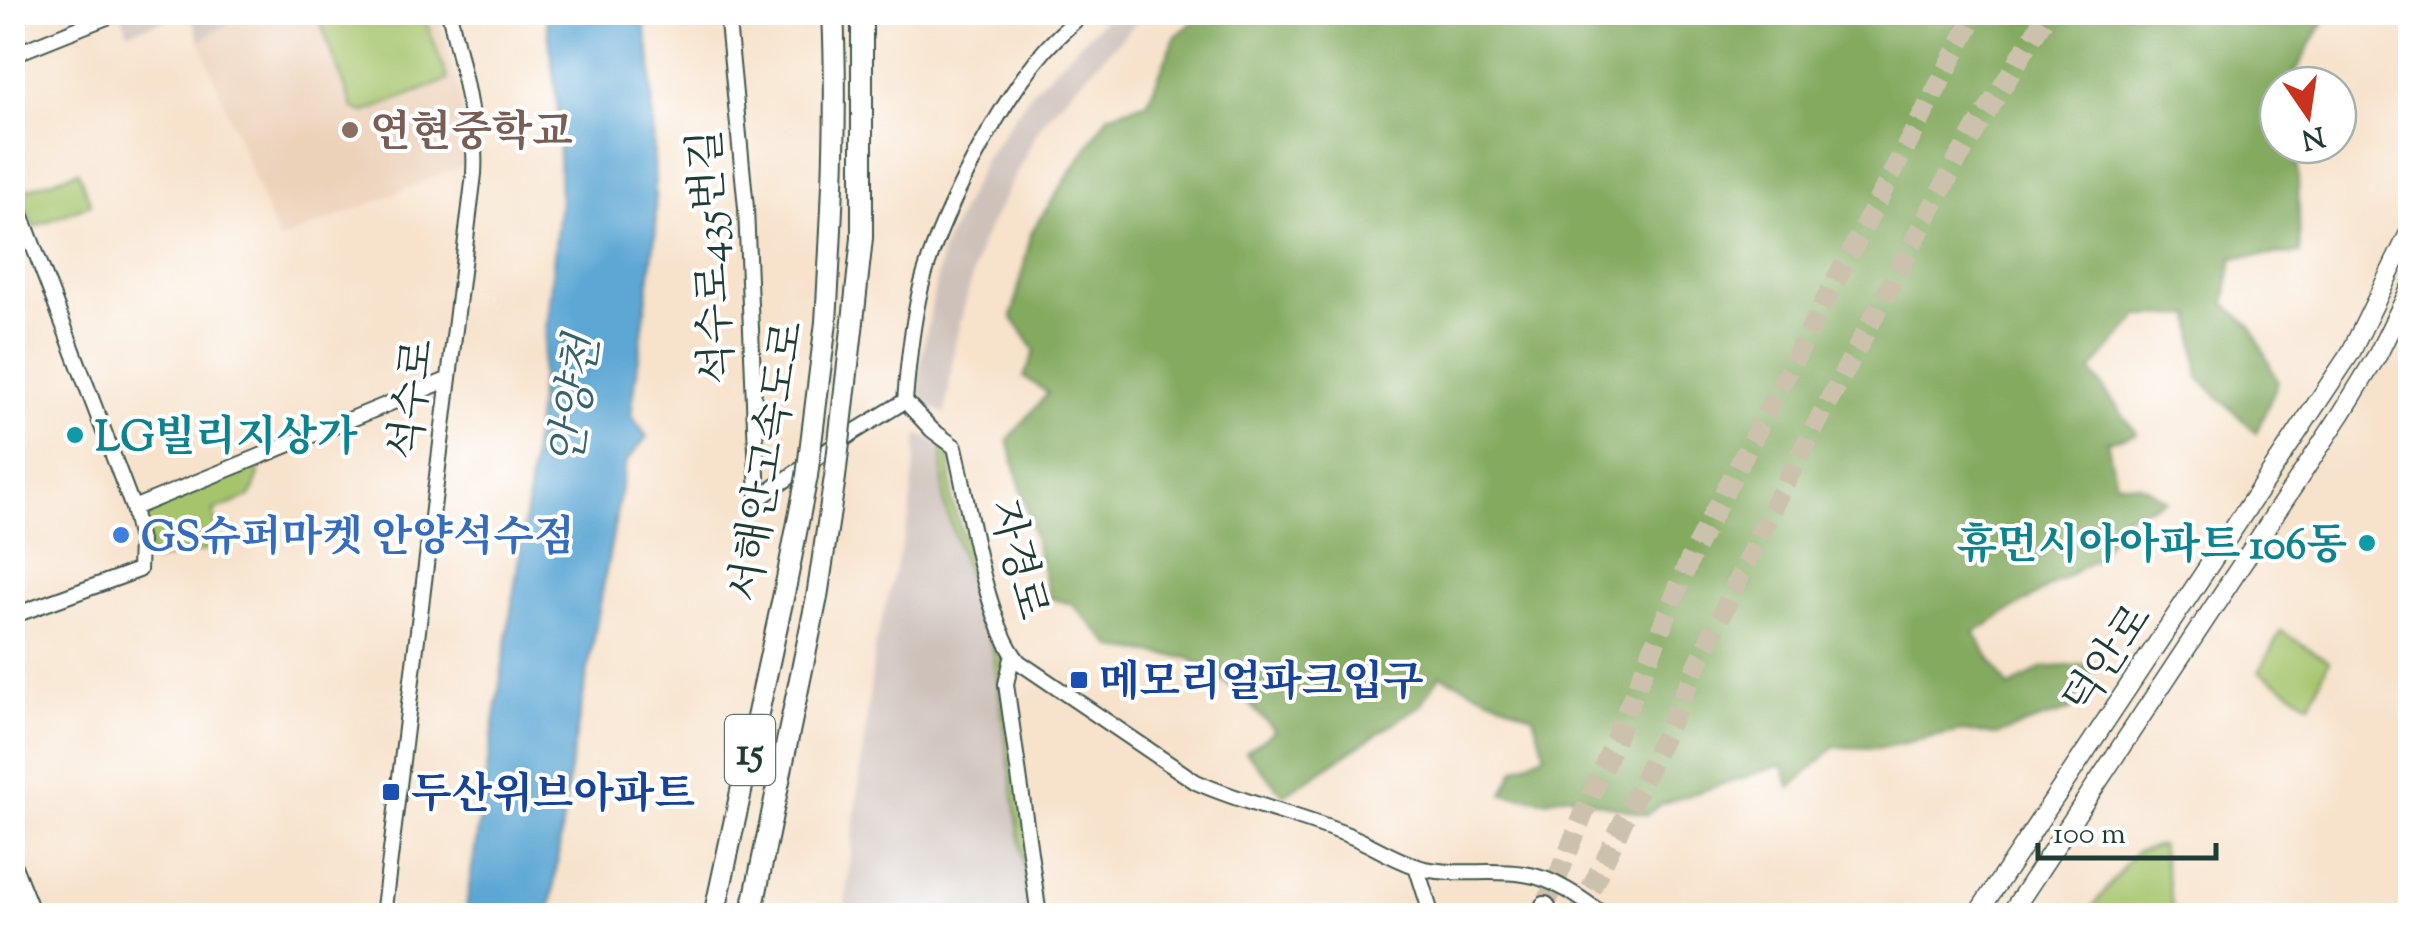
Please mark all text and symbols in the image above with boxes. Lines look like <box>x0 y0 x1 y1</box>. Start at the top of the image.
north arrow <box>2258 65 2358 165</box>
place label: 연현중학교 <box>370 105 573 165</box>
text: N <box>2298 114 2328 158</box>
marker: 연현중학교 <box>339 119 361 141</box>
street label: 석수로435번길 <box>678 128 752 386</box>
street label: 서해안고속도로 <box>718 317 822 607</box>
water label: 안양천 <box>537 328 620 470</box>
street label: 석수로 <box>378 336 452 464</box>
place label: LG빌리지상가 <box>95 410 358 470</box>
marker: LG빌리지상가 <box>64 424 86 446</box>
street label: 자경로 <box>970 494 1060 627</box>
place label: GS슈퍼마켓 안양석수점 <box>141 510 574 570</box>
place label: 휴먼시아아파트 106동 <box>1957 518 2347 578</box>
marker: GS슈퍼마켓 안양석수점 <box>110 524 132 546</box>
marker: 휴먼시아아파트 106동 <box>2356 532 2378 554</box>
street label: 덕안로 <box>2051 594 2169 728</box>
place label: 메모리얼파크입구 <box>1099 655 1424 715</box>
marker: 메모리얼파크입구 <box>1068 669 1090 691</box>
road number: 15 <box>725 715 775 785</box>
place label: 두산위브아파트 <box>411 767 695 827</box>
marker: 두산위브아파트 <box>380 781 402 803</box>
scale bar <box>2038 798 2216 860</box>
text: 100 m <box>2053 814 2126 857</box>

